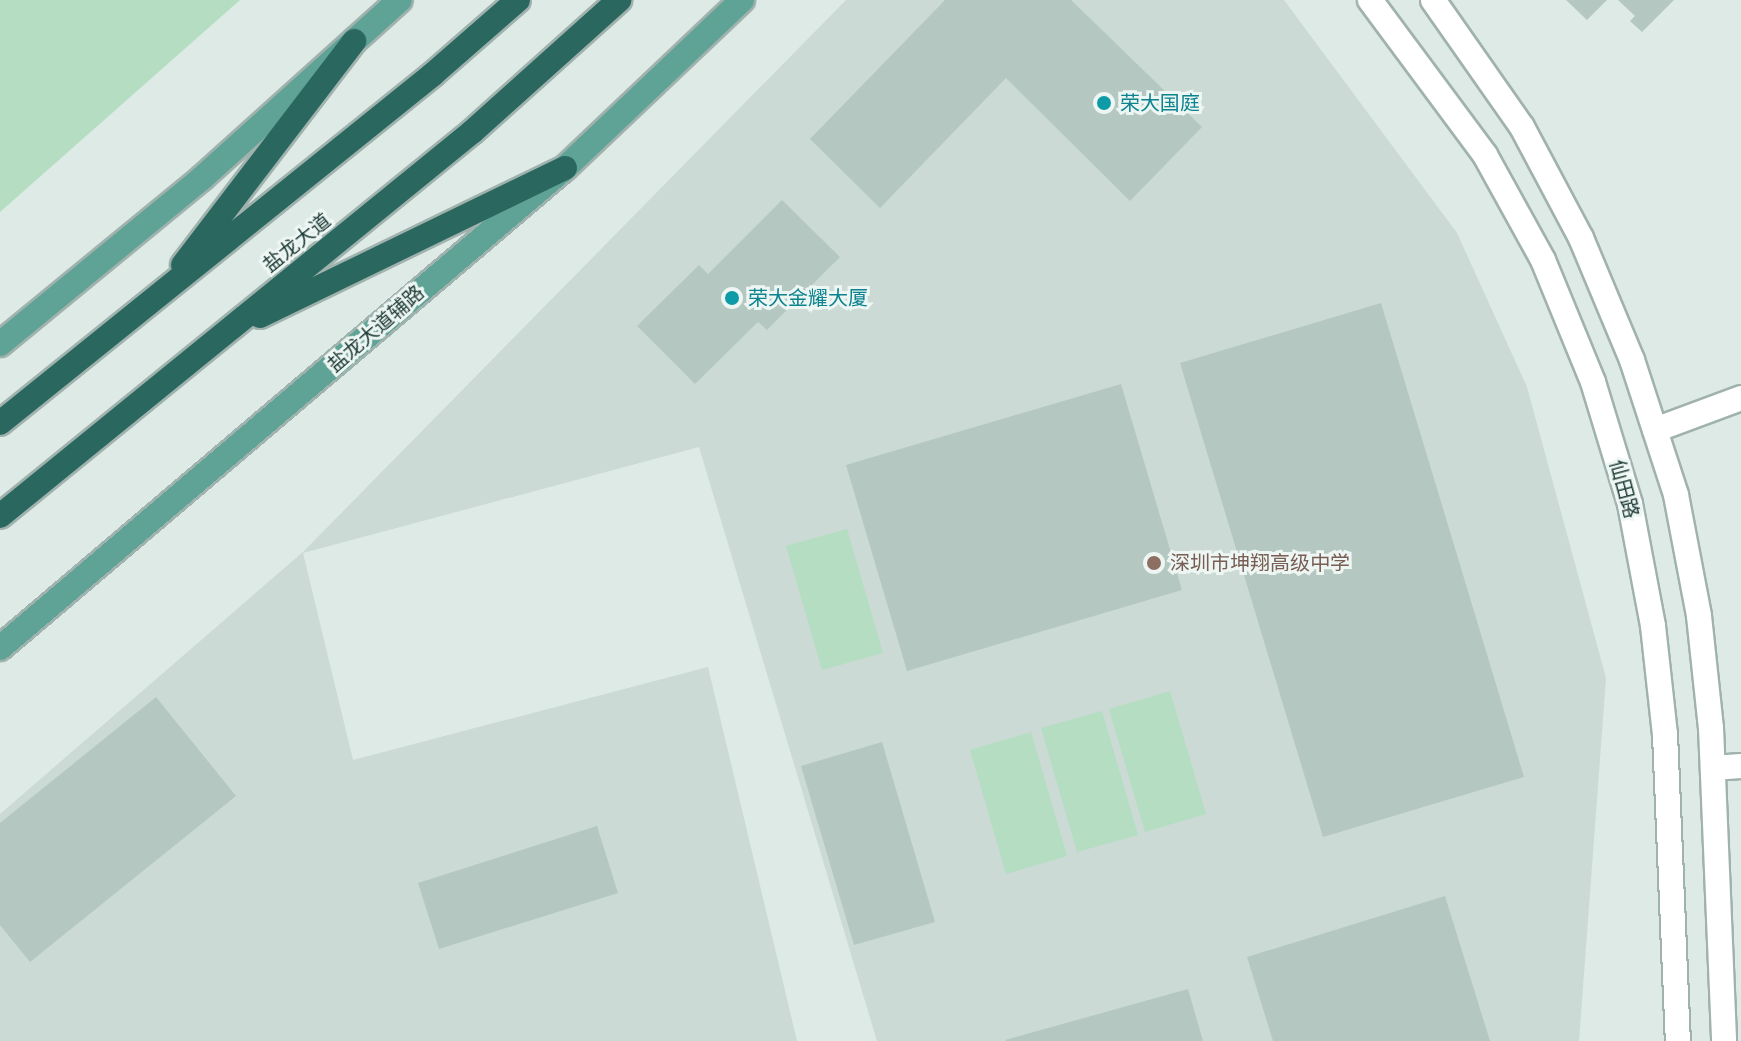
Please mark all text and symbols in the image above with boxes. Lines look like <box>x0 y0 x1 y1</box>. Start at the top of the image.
place label: 荣大国庭 <box>1120 91 1200 115</box>
marker: 荣大国庭 <box>1095 94 1113 112</box>
street label: 盐龙大道 <box>258 209 336 277</box>
street label: 盐龙大道辅路 <box>323 281 429 377</box>
place label: 荣大金耀大厦 <box>748 286 868 310</box>
marker: 荣大金耀大厦 <box>723 289 741 307</box>
street label: 仙田路 <box>1605 457 1643 521</box>
place label: 深圳市坤翔高级中学 <box>1170 551 1350 575</box>
marker: 深圳市坤翔高级中学 <box>1145 554 1163 572</box>

